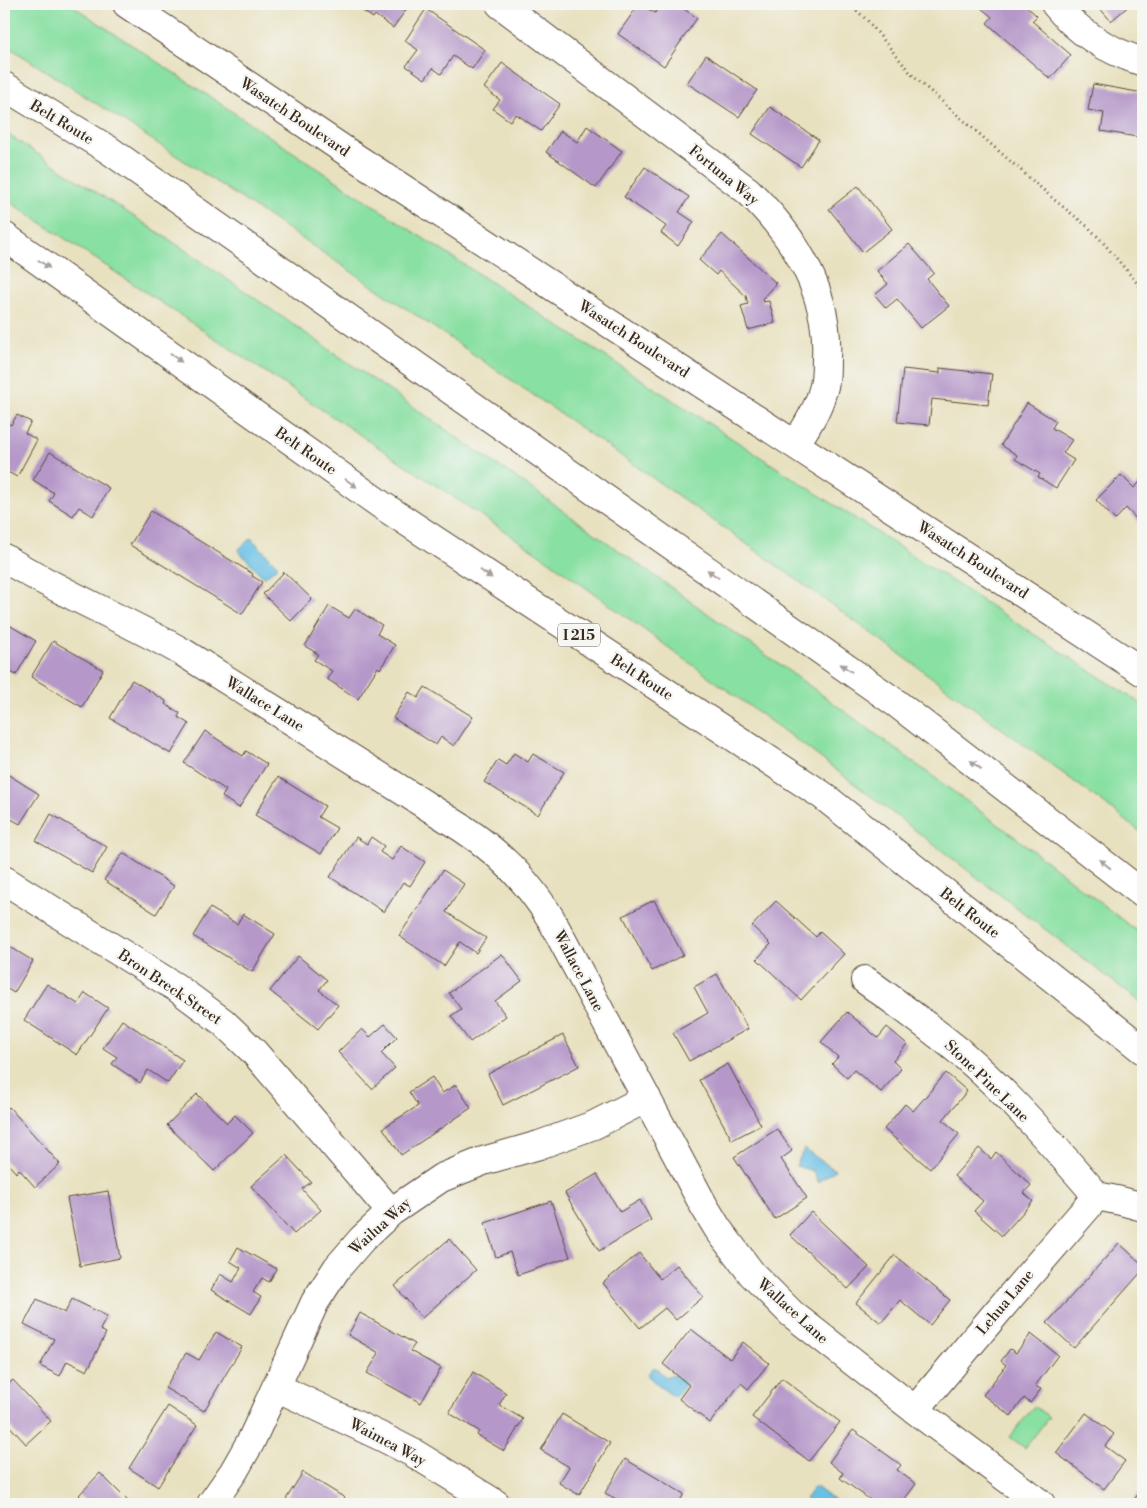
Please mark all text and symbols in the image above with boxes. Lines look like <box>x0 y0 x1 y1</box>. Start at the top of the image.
street label: Wasatch Boulevard <box>235 73 354 161</box>
street label: Belt Route <box>26 95 97 149</box>
street label: Fortuna Way <box>685 141 763 210</box>
one-way arrow <box>37 259 51 269</box>
street label: Wasatch Boulevard <box>574 296 693 383</box>
one-way arrow <box>169 353 182 364</box>
street label: Belt Route <box>270 423 340 480</box>
one-way arrow <box>344 478 358 488</box>
street label: Wasatch Boulevard <box>913 517 1032 604</box>
one-way arrow <box>479 569 493 579</box>
one-way arrow <box>706 569 720 579</box>
road number: I 215 <box>558 624 600 646</box>
street label: Belt Route <box>606 650 677 705</box>
one-way arrow <box>839 663 853 673</box>
street label: Wallace Lane <box>221 672 308 736</box>
one-way arrow <box>970 759 983 770</box>
one-way arrow <box>1098 859 1112 869</box>
street label: Belt Route <box>935 883 1003 943</box>
street label: Wallace Lane <box>549 927 608 1015</box>
street label: Bron Breck Street <box>113 945 226 1030</box>
street label: Stone Pine Lane <box>940 1036 1033 1127</box>
street label: Wailua Way <box>345 1193 416 1260</box>
street label: Lehua Lane <box>972 1266 1038 1339</box>
street label: Wallace Lane <box>753 1274 832 1348</box>
street label: Waimea Way <box>345 1414 430 1471</box>

